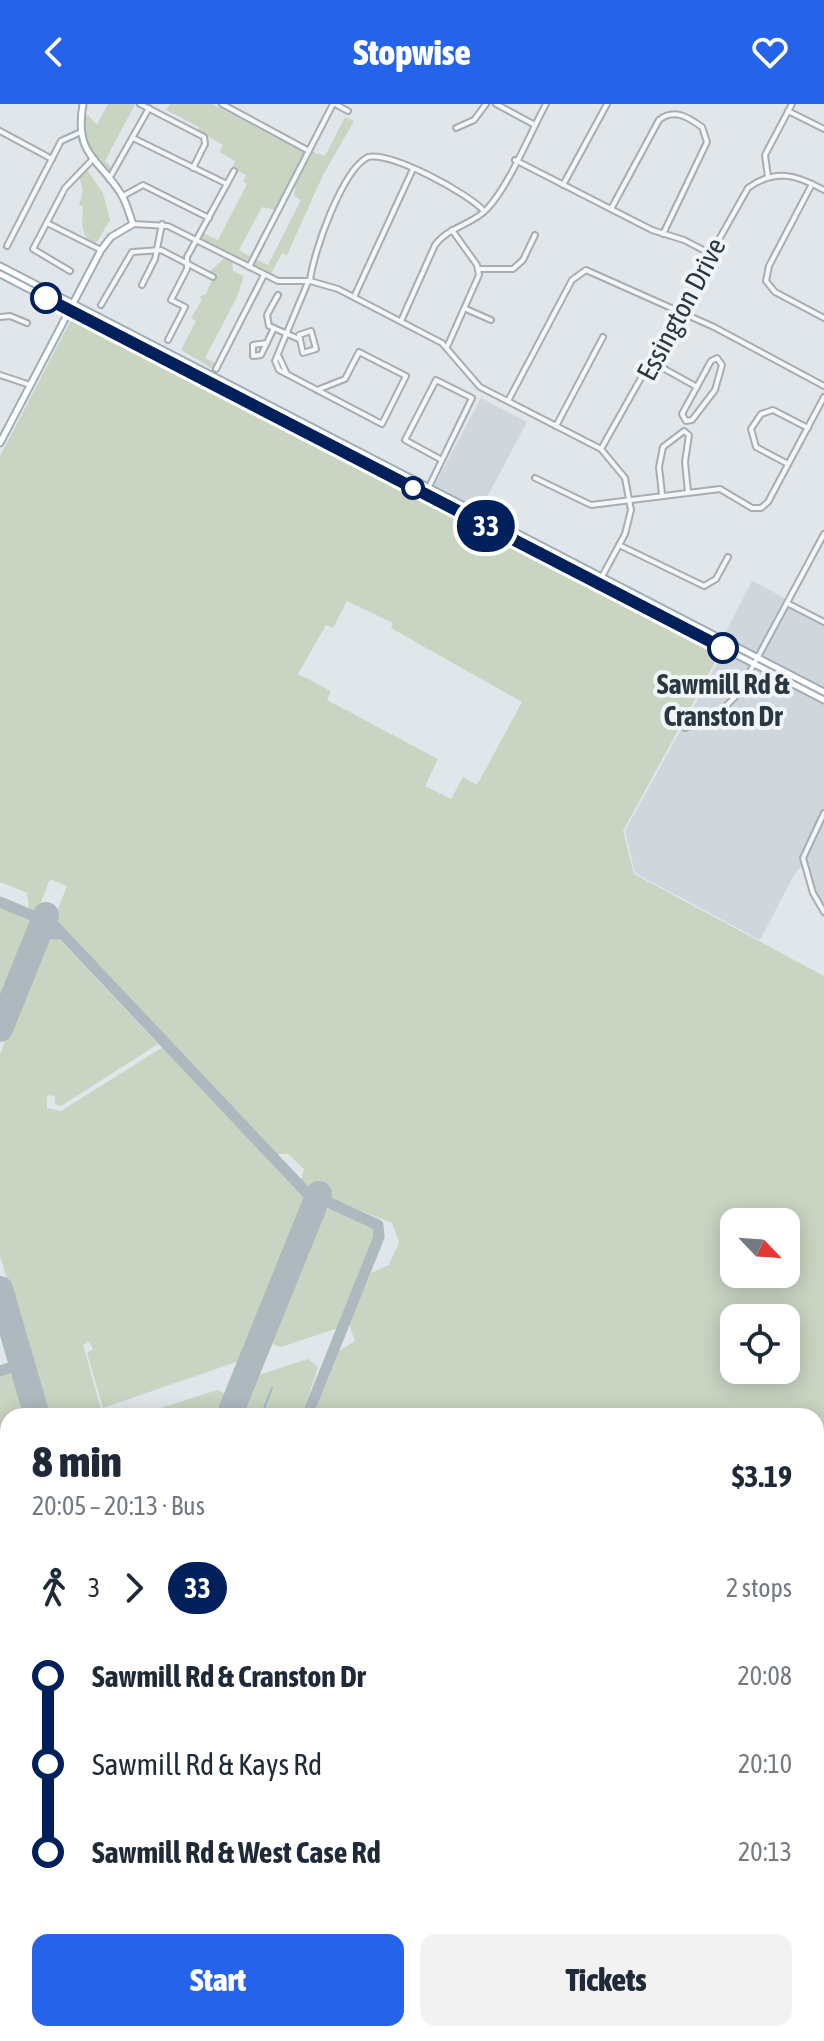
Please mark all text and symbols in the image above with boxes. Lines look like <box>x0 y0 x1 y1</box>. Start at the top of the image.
icon: back <box>32 30 76 74</box>
icon: heart <box>748 30 792 74</box>
text: Stopwise <box>353 31 471 73</box>
street label: Essington Drive <box>630 232 732 386</box>
unlabelled marker <box>31 283 61 313</box>
unlabelled marker <box>402 477 424 499</box>
line badge: 33 <box>450 500 522 552</box>
text: 33 <box>473 510 499 542</box>
marker: Sawmill Rd & Cranston Dr <box>708 633 738 663</box>
place label: Sawmill Rd & Cranston Dr <box>657 668 790 732</box>
north arrow <box>720 1208 800 1288</box>
map controls <box>720 1208 800 1384</box>
button: locate <box>720 1304 800 1384</box>
text: 8 min <box>32 1436 122 1486</box>
text: $3.19 <box>732 1459 792 1493</box>
text: 20:05 – 20:13 · Bus <box>32 1491 205 1521</box>
icon: walk <box>32 1566 76 1610</box>
icon: forward <box>112 1566 156 1610</box>
text: 33 <box>184 1572 211 1604</box>
text: 3 <box>88 1573 100 1603</box>
text: 2 stops <box>726 1573 792 1603</box>
text: Sawmill Rd & Cranston Dr <box>92 1659 366 1693</box>
text: 20:08 <box>737 1661 792 1691</box>
text: Sawmill Rd & Kays Rd <box>92 1747 322 1781</box>
text: 20:10 <box>738 1749 792 1779</box>
text: Sawmill Rd & West Case Rd <box>92 1835 381 1869</box>
text: 20:13 <box>738 1837 792 1867</box>
button: Start <box>32 1934 404 2026</box>
button: Tickets <box>420 1934 792 2026</box>

